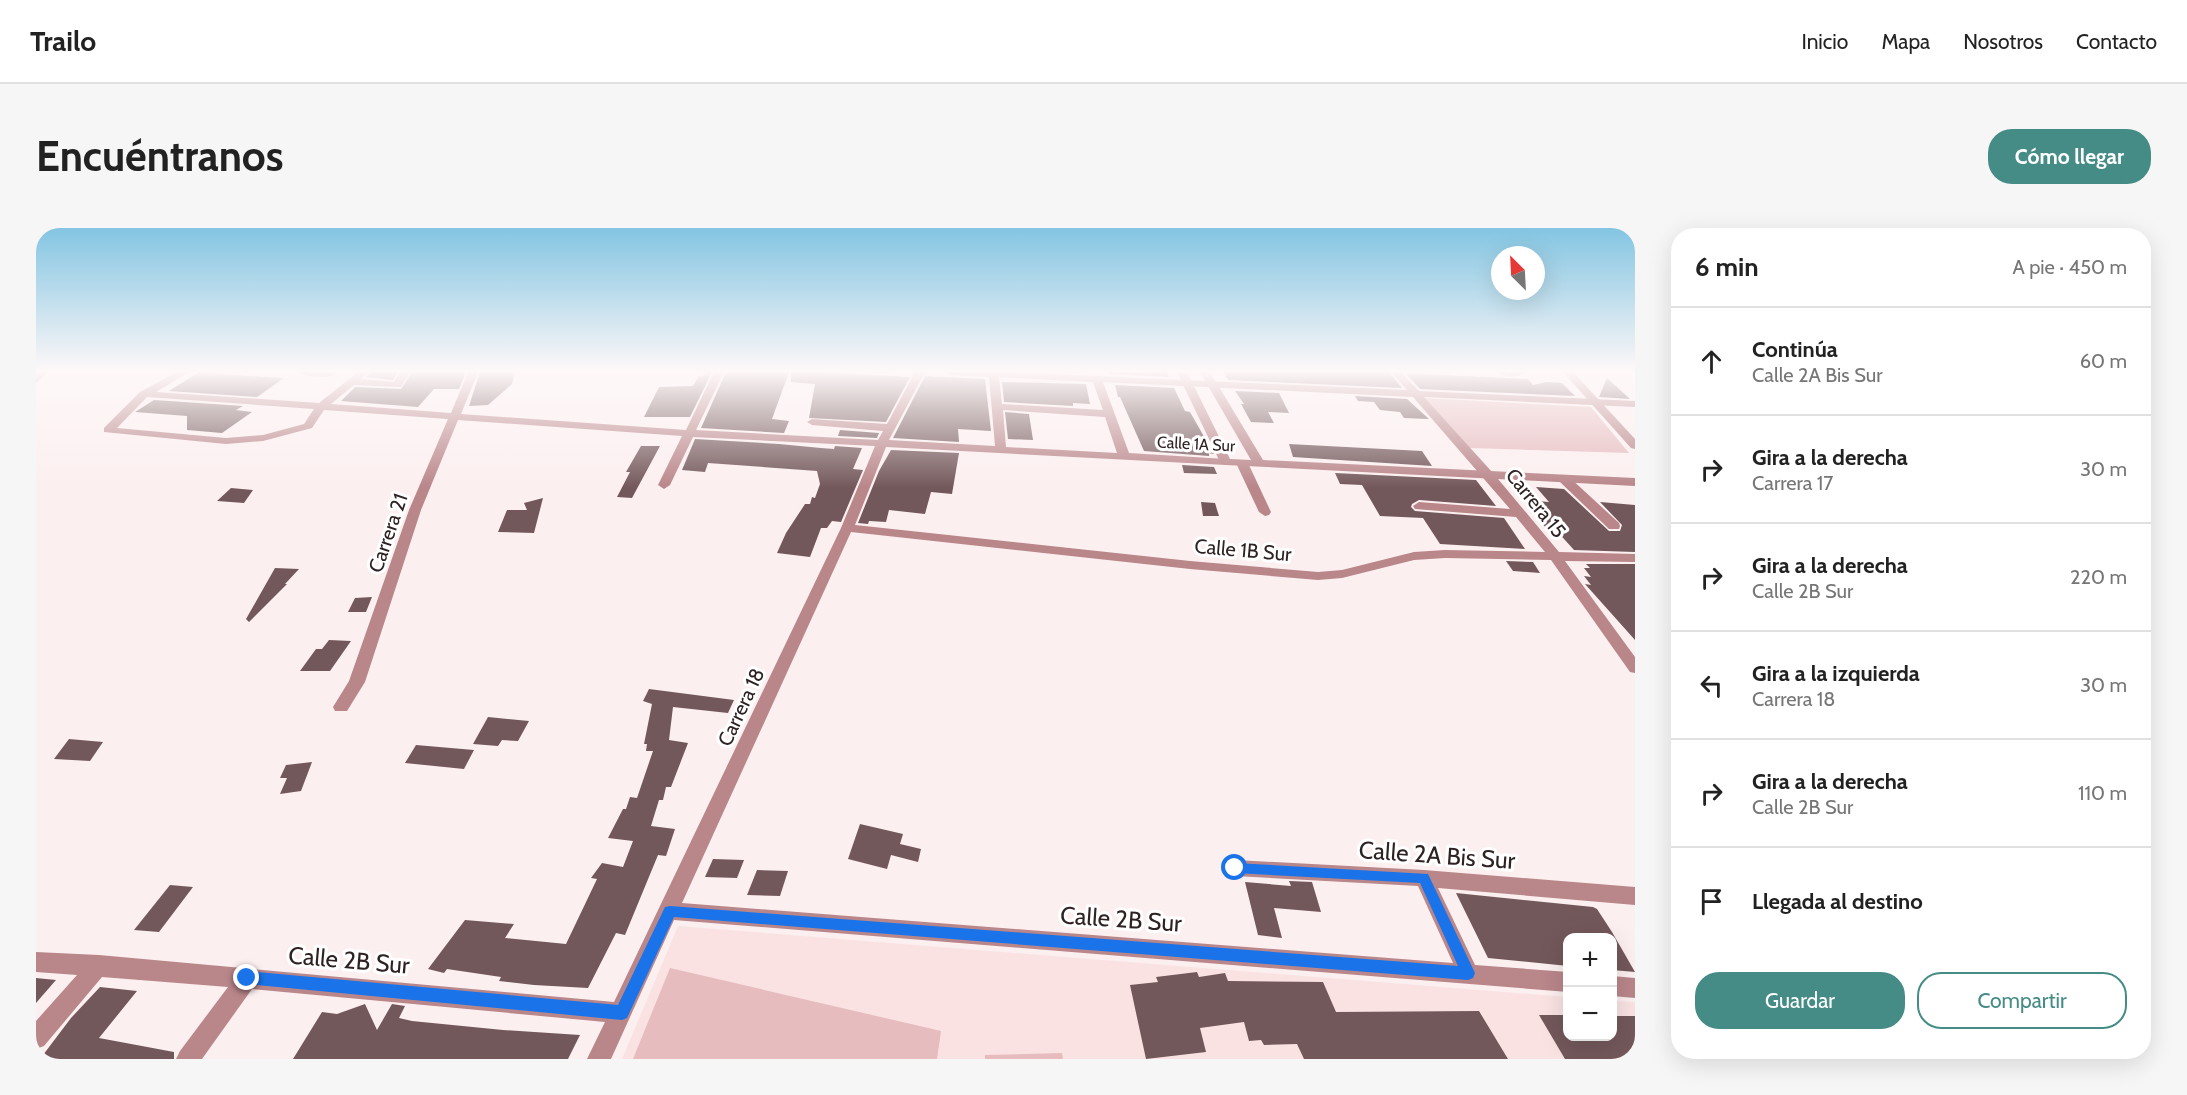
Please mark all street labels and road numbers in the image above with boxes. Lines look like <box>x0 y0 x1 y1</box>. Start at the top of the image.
street label: Calle 1A Sur <box>1156 432 1236 456</box>
street label: Carrera 15 <box>1501 464 1571 542</box>
street label: Carrera 21 <box>363 490 413 576</box>
street label: Calle 1B Sur <box>1193 534 1293 566</box>
street label: Carrera 18 <box>712 664 770 750</box>
street label: Calle 2A Bis Sur <box>1358 835 1517 875</box>
street label: Calle 2B Sur <box>1059 900 1183 938</box>
street label: Calle 2B Sur <box>287 940 411 980</box>

